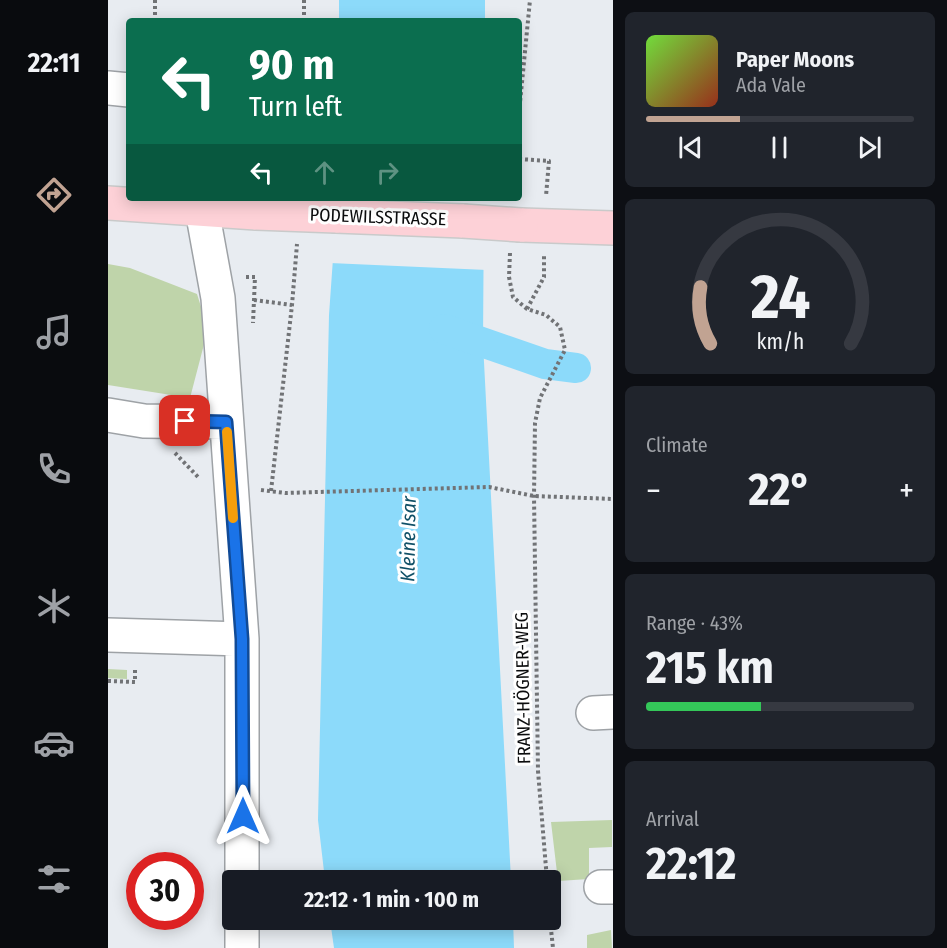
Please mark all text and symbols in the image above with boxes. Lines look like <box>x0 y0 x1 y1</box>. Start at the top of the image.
text: 90 m <box>249 40 334 90</box>
icon: left <box>150 42 228 120</box>
text: Paper Moons <box>736 46 854 73</box>
text: 22:11 <box>28 47 80 79</box>
text: Ada Vale <box>736 73 806 97</box>
text: Turn left <box>249 91 342 123</box>
icon: previous <box>674 131 707 164</box>
icon: pause <box>763 131 796 164</box>
icon: next <box>853 131 886 164</box>
icon: left <box>245 156 278 189</box>
icon: ahead <box>308 156 341 189</box>
icon: right <box>371 156 404 189</box>
icon: directions <box>33 174 75 216</box>
street label: PODEWILSSTRASSE <box>309 204 447 230</box>
text: 24 <box>749 260 810 335</box>
icon: music <box>33 311 75 353</box>
text: km/h <box>756 329 804 355</box>
pin <box>159 395 210 446</box>
icon: arrive <box>168 404 201 437</box>
text: Climate <box>646 433 708 457</box>
icon: phone <box>33 448 75 490</box>
text: 22° <box>749 463 811 517</box>
text: − <box>646 471 661 511</box>
text: + <box>899 471 914 511</box>
water label: Kleine Isar <box>395 495 421 582</box>
icon: climate <box>33 585 75 627</box>
text: Range · 43% <box>646 611 743 635</box>
street label: FRANZ-HÖGNER-WEG <box>511 612 535 764</box>
text: 215 km <box>646 641 774 695</box>
icon: car <box>33 722 75 764</box>
position arrow <box>211 784 275 848</box>
text: Arrival <box>646 807 699 831</box>
text: 22:12 <box>646 837 736 891</box>
speed limit sign: 30 <box>126 852 204 930</box>
icon: filters <box>33 858 75 900</box>
text: 22:12 · 1 min · 100 m <box>304 886 479 913</box>

